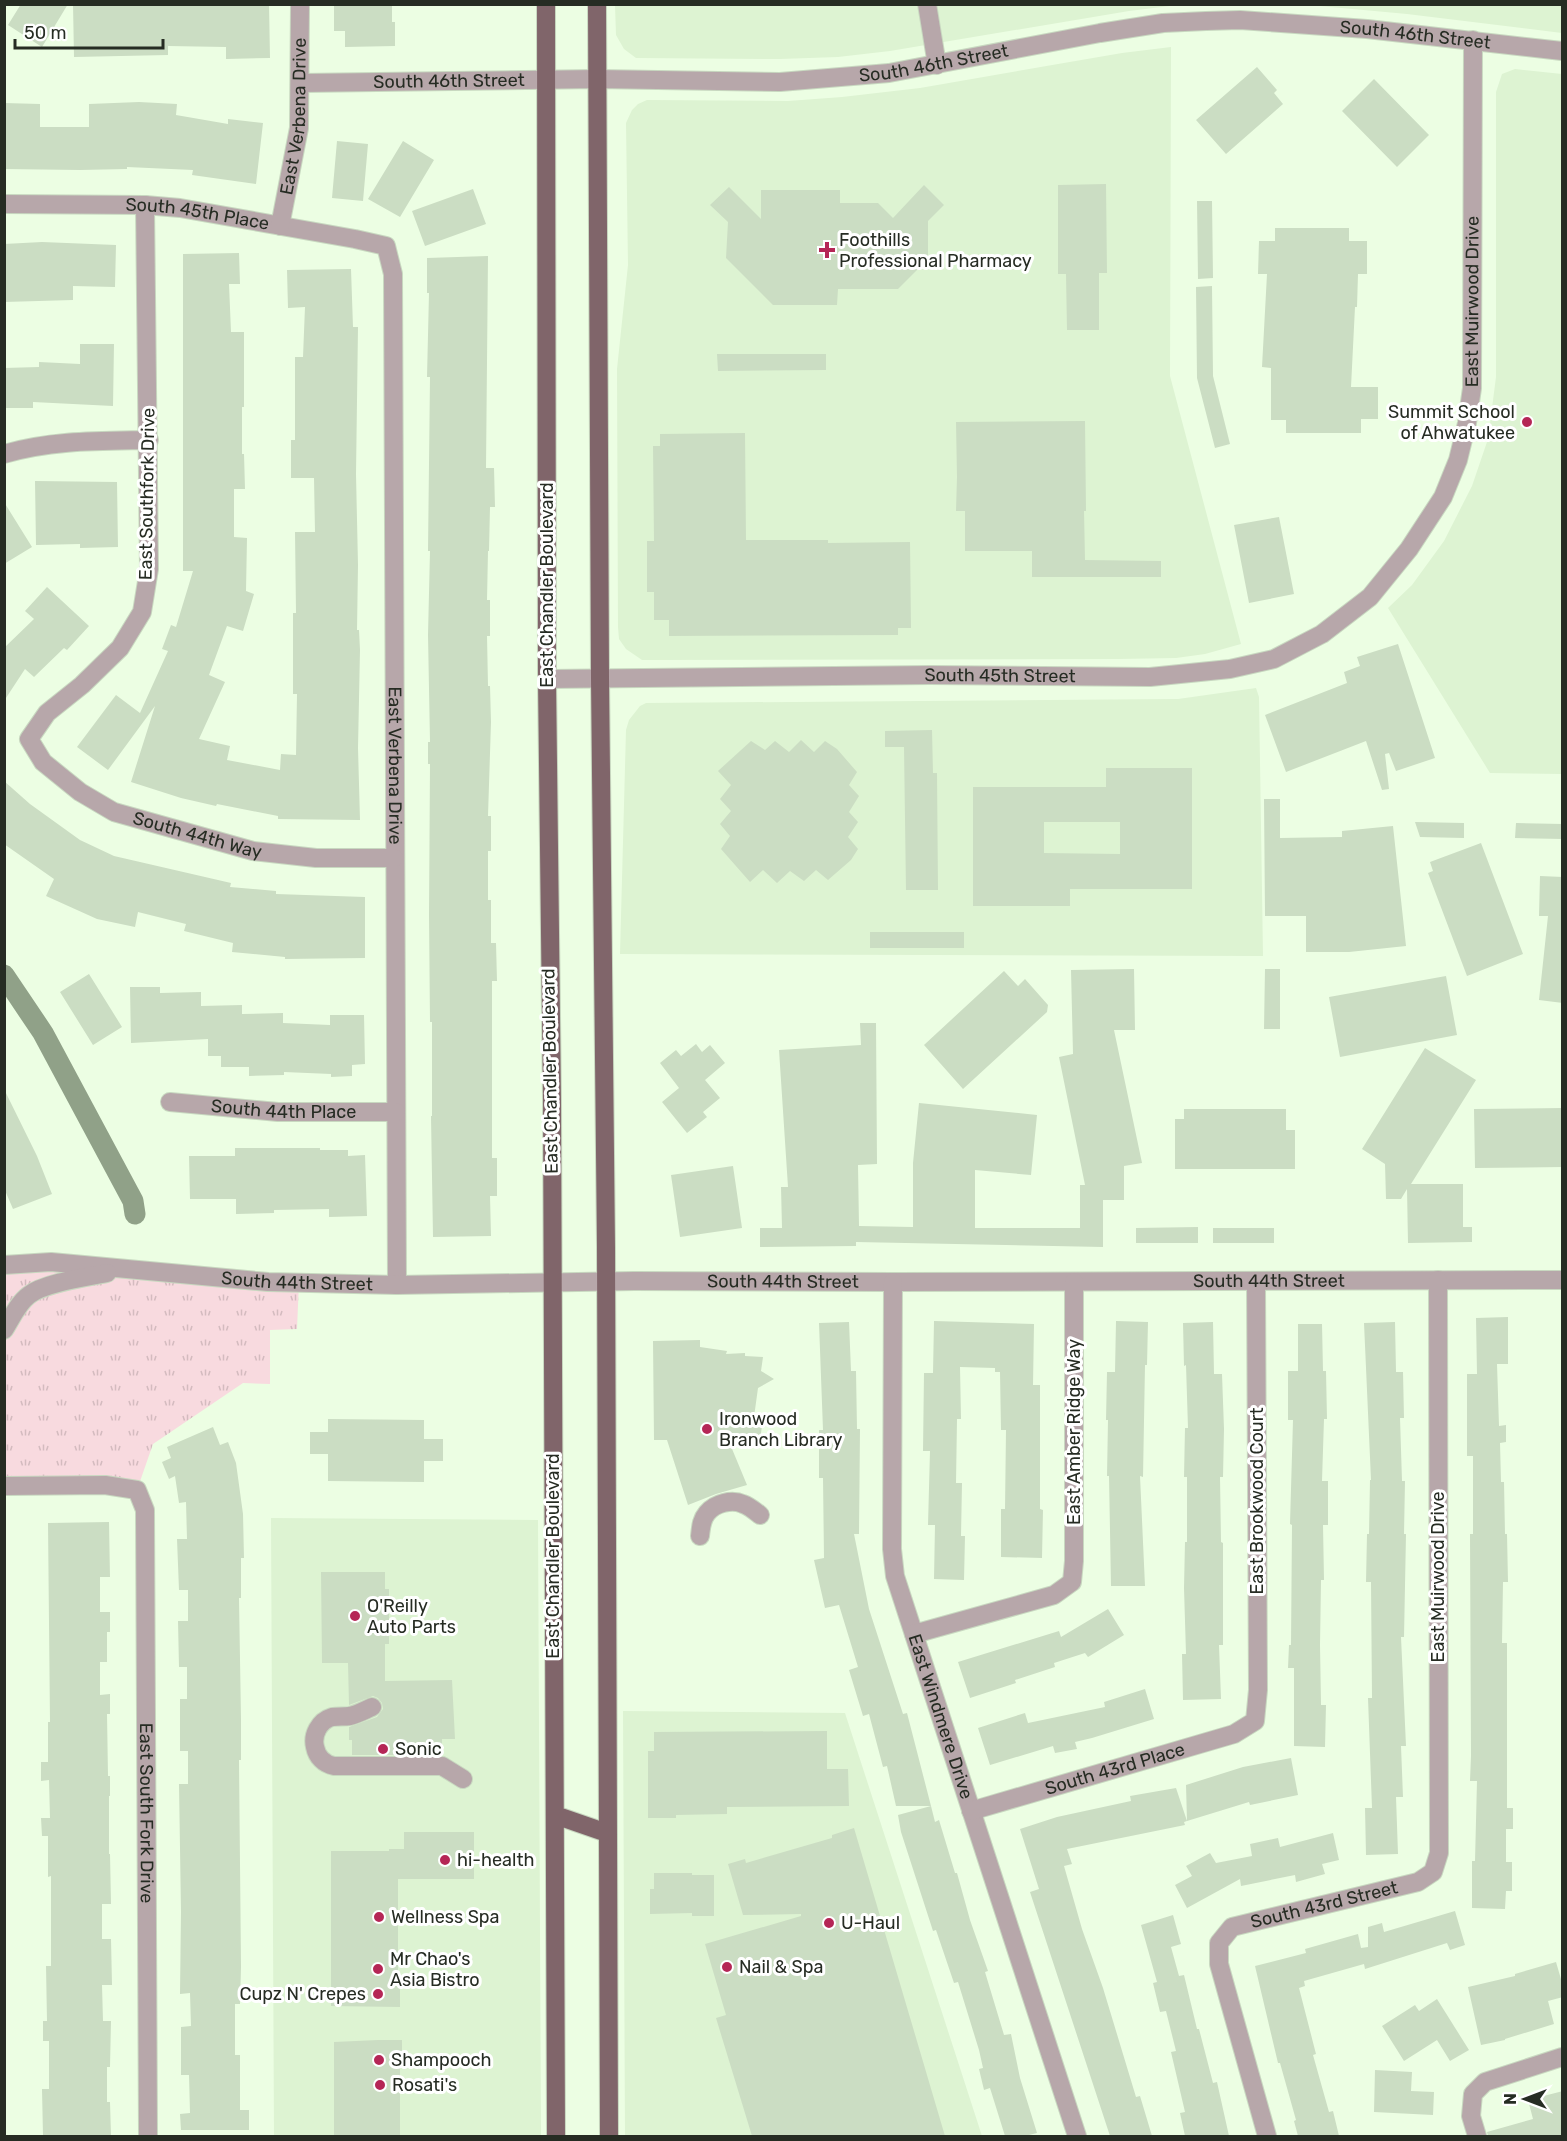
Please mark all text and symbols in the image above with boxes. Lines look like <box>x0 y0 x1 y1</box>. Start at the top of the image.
scale bar <box>15 12 164 50</box>
street label: South 46th Street <box>1339 16 1492 54</box>
text: 50 m <box>24 22 67 44</box>
street label: East Verbena Drive <box>275 38 311 197</box>
street label: South 46th Street <box>858 40 1010 86</box>
street label: South 46th Street <box>373 69 525 93</box>
street label: South 45th Place <box>125 194 271 235</box>
street label: East Muirwood Drive <box>1461 216 1483 387</box>
place label: Foothills Professional Pharmacy <box>839 229 1032 272</box>
marker: Foothills Professional Pharmacy <box>820 243 834 257</box>
place label: Summit School of Ahwatukee <box>1388 401 1515 444</box>
street label: East Southfork Drive <box>134 408 160 580</box>
marker: Summit School of Ahwatukee <box>1520 415 1534 429</box>
street label: East Chandler Boulevard <box>536 482 558 688</box>
street label: South 45th Street <box>924 664 1076 687</box>
street label: East Verbena Drive <box>384 686 406 845</box>
street label: South 44th Way <box>130 807 263 863</box>
street label: East Chandler Boulevard <box>537 968 563 1174</box>
street label: South 44th Place <box>210 1095 356 1123</box>
street label: South 44th Street <box>220 1267 373 1295</box>
street label: South 44th Street <box>707 1270 859 1293</box>
street label: South 44th Street <box>1193 1270 1345 1292</box>
street label: East Amber Ridge Way <box>1063 1339 1085 1525</box>
street label: East Brookwood Court <box>1246 1407 1268 1595</box>
place label: Ironwood Branch Library <box>719 1408 843 1451</box>
marker: Ironwood Branch Library <box>700 1422 714 1436</box>
street label: East Chandler Boulevard <box>542 1453 564 1659</box>
street label: East Muirwood Drive <box>1427 1491 1449 1663</box>
place label: O'Reilly Auto Parts <box>367 1595 456 1638</box>
marker: O'Reilly Auto Parts <box>348 1609 362 1623</box>
street label: East Windmere Drive <box>904 1631 978 1802</box>
street label: East South Fork Drive <box>135 1723 158 1903</box>
place label: Sonic <box>395 1738 442 1760</box>
street label: South 43rd Place <box>1043 1738 1187 1800</box>
marker: Sonic <box>376 1742 390 1756</box>
place label: hi-health <box>457 1849 534 1871</box>
marker: hi-health <box>438 1853 452 1867</box>
street label: South 43rd Street <box>1248 1876 1400 1933</box>
place label: Wellness Spa <box>391 1906 500 1928</box>
marker: Wellness Spa <box>372 1910 386 1924</box>
place label: U-Haul <box>841 1912 900 1934</box>
marker: U-Haul <box>822 1916 836 1930</box>
place label: Mr Chao's Asia Bistro <box>390 1948 480 1991</box>
place label: Nail & Spa <box>739 1956 823 1978</box>
marker: Nail & Spa <box>720 1960 734 1974</box>
marker: Mr Chao's Asia Bistro <box>371 1962 385 1976</box>
place label: Cupz N' Crepes <box>239 1983 366 2005</box>
marker: Cupz N' Crepes <box>371 1987 385 2001</box>
place label: Shampooch <box>391 2049 491 2071</box>
marker: Shampooch <box>372 2053 386 2067</box>
north arrow <box>1495 2069 1555 2129</box>
place label: Rosati's <box>392 2074 457 2096</box>
marker: Rosati's <box>373 2078 387 2092</box>
text: N <box>1501 2093 1520 2105</box>

